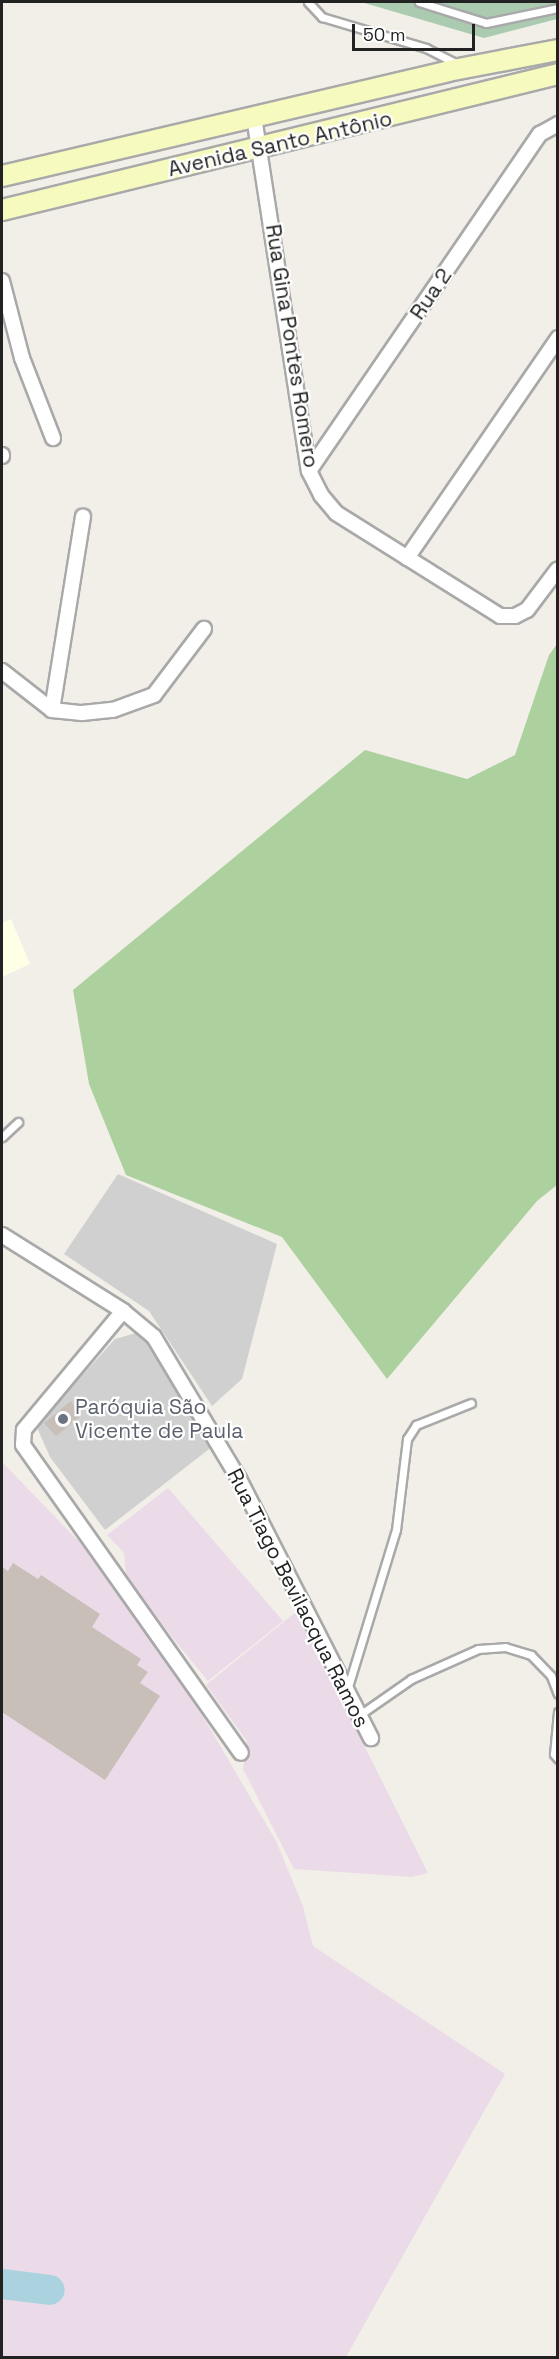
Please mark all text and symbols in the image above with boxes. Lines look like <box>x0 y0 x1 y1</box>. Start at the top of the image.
scale bar <box>355 12 478 50</box>
text: 50 m <box>363 23 405 46</box>
street label: Avenida Santo Antônio <box>165 106 395 182</box>
street label: Rua Gina Pontes Romero <box>260 222 324 470</box>
street label: Rua 2 <box>405 264 457 324</box>
place label: Paróquia São Vicente de Paula <box>75 1394 243 1444</box>
marker: Paróquia São Vicente de Paula <box>56 1412 70 1426</box>
street label: Rua Tiago Bevilacqua Ramos <box>221 1464 375 1732</box>

